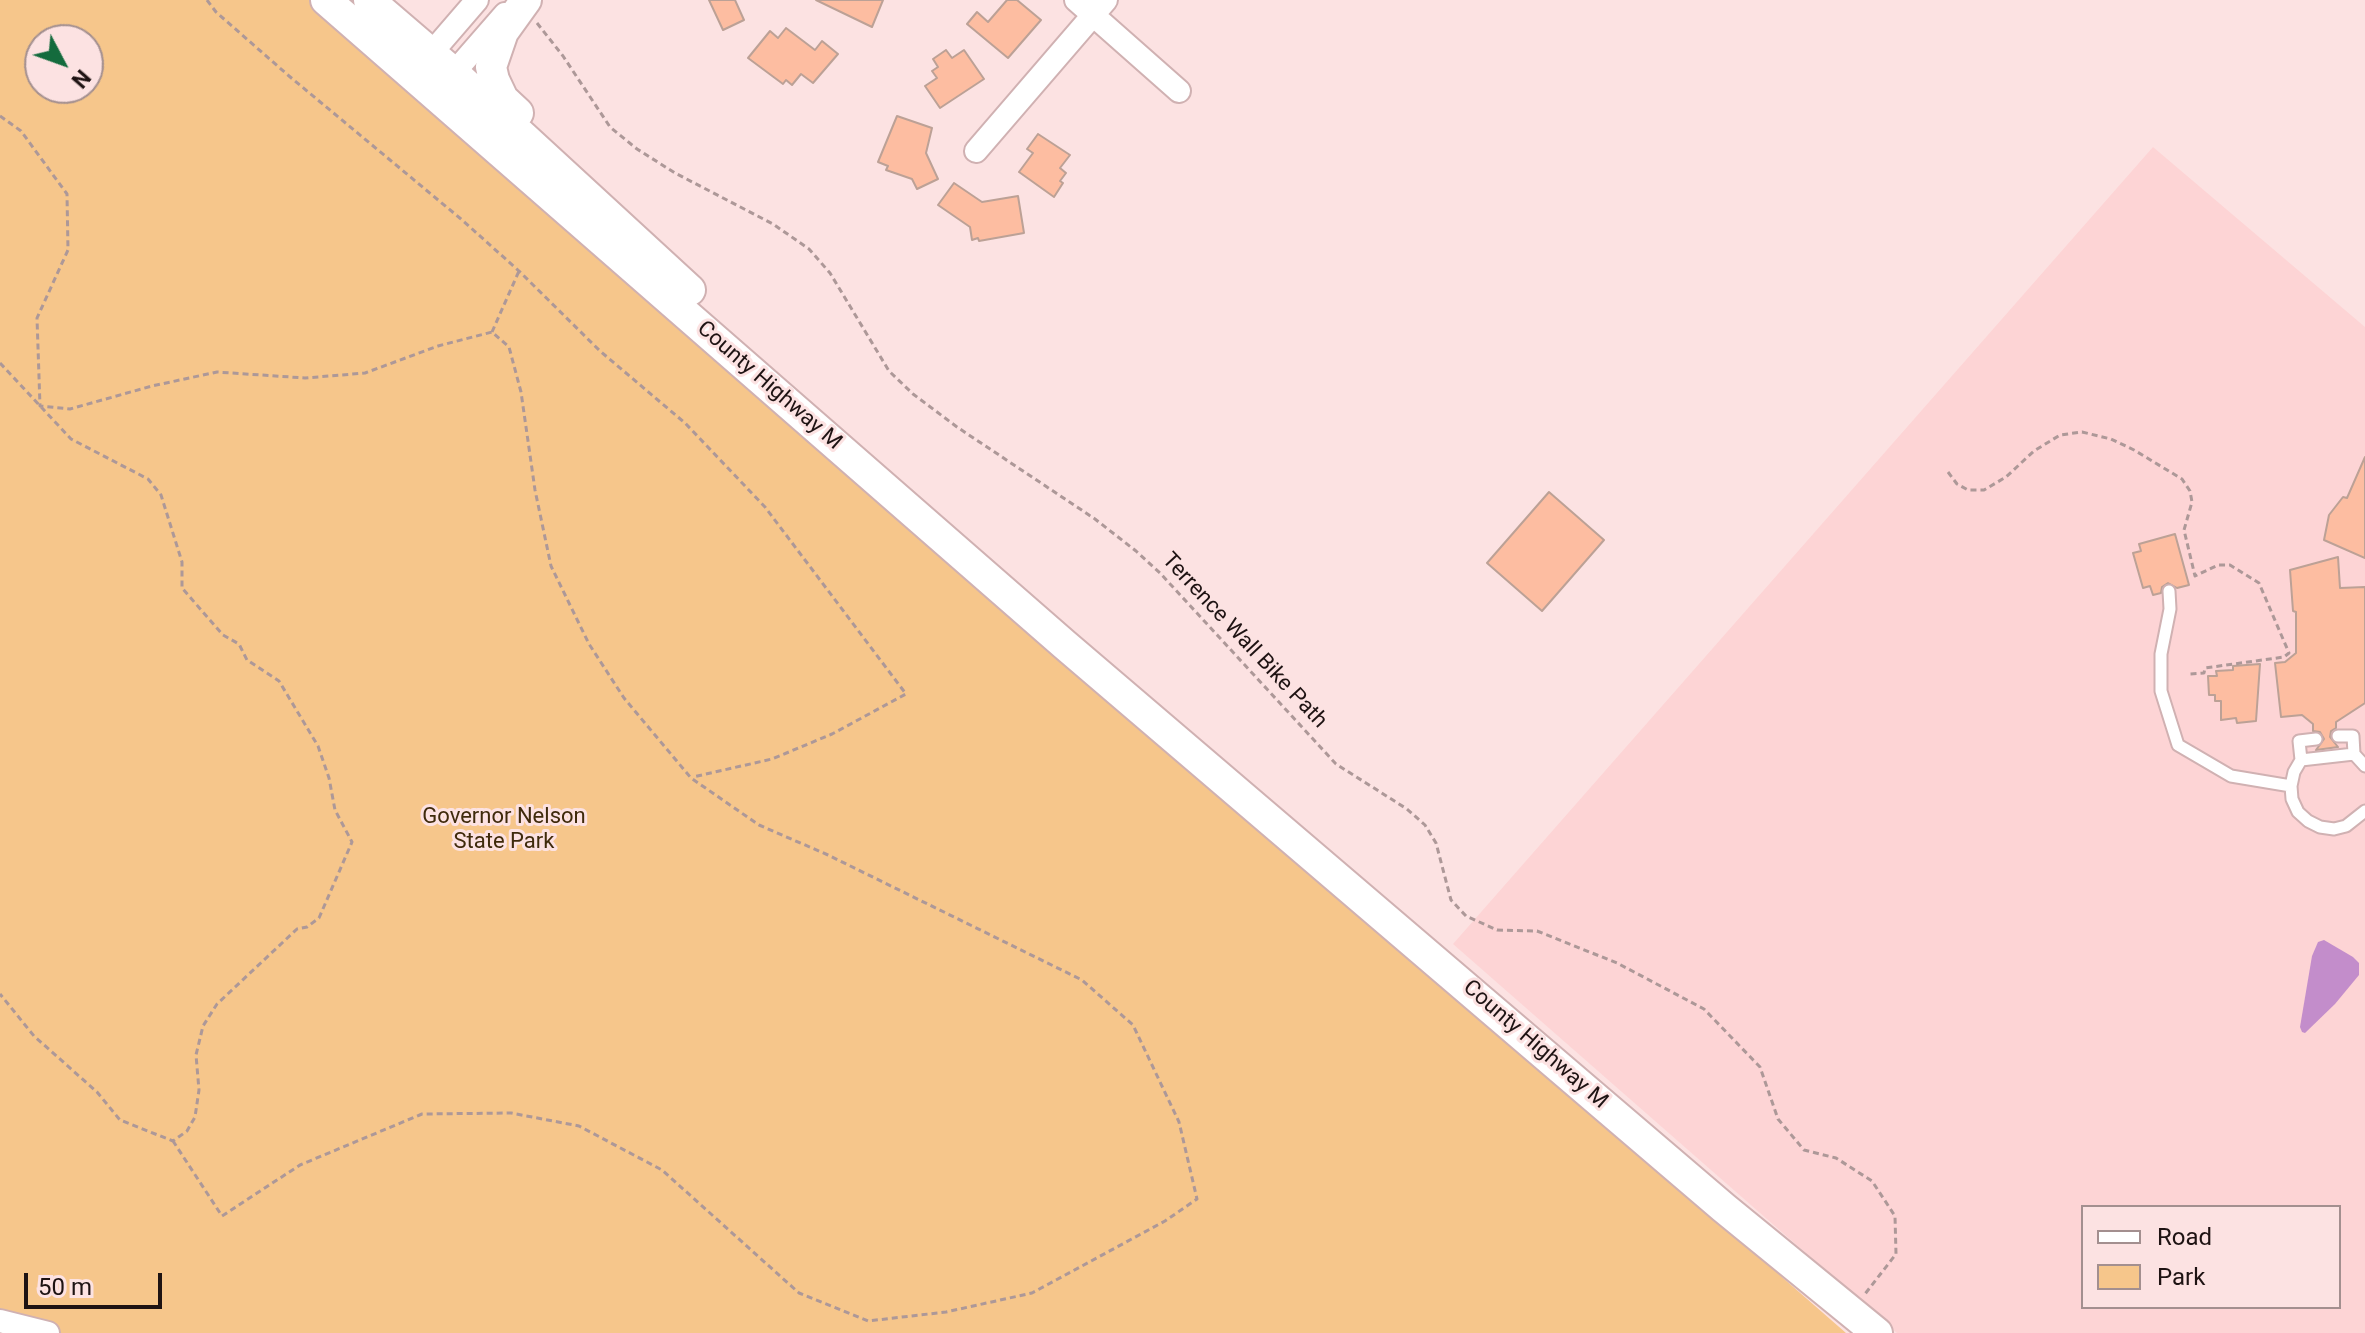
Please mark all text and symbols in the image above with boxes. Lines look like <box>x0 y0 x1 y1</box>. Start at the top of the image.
north arrow <box>24 24 104 104</box>
text: N <box>66 65 96 93</box>
street label: County Highway M <box>691 316 847 456</box>
street label: Terrence Wall Bike Path <box>1156 548 1332 734</box>
park label: Governor Nelson State Park <box>422 804 586 856</box>
street label: County Highway M <box>1457 975 1613 1115</box>
legend <box>2081 1205 2341 1309</box>
text: Road <box>2157 1223 2212 1251</box>
scale bar <box>28 1257 166 1307</box>
text: Park <box>2157 1263 2205 1291</box>
text: 50 m <box>38 1273 92 1301</box>

